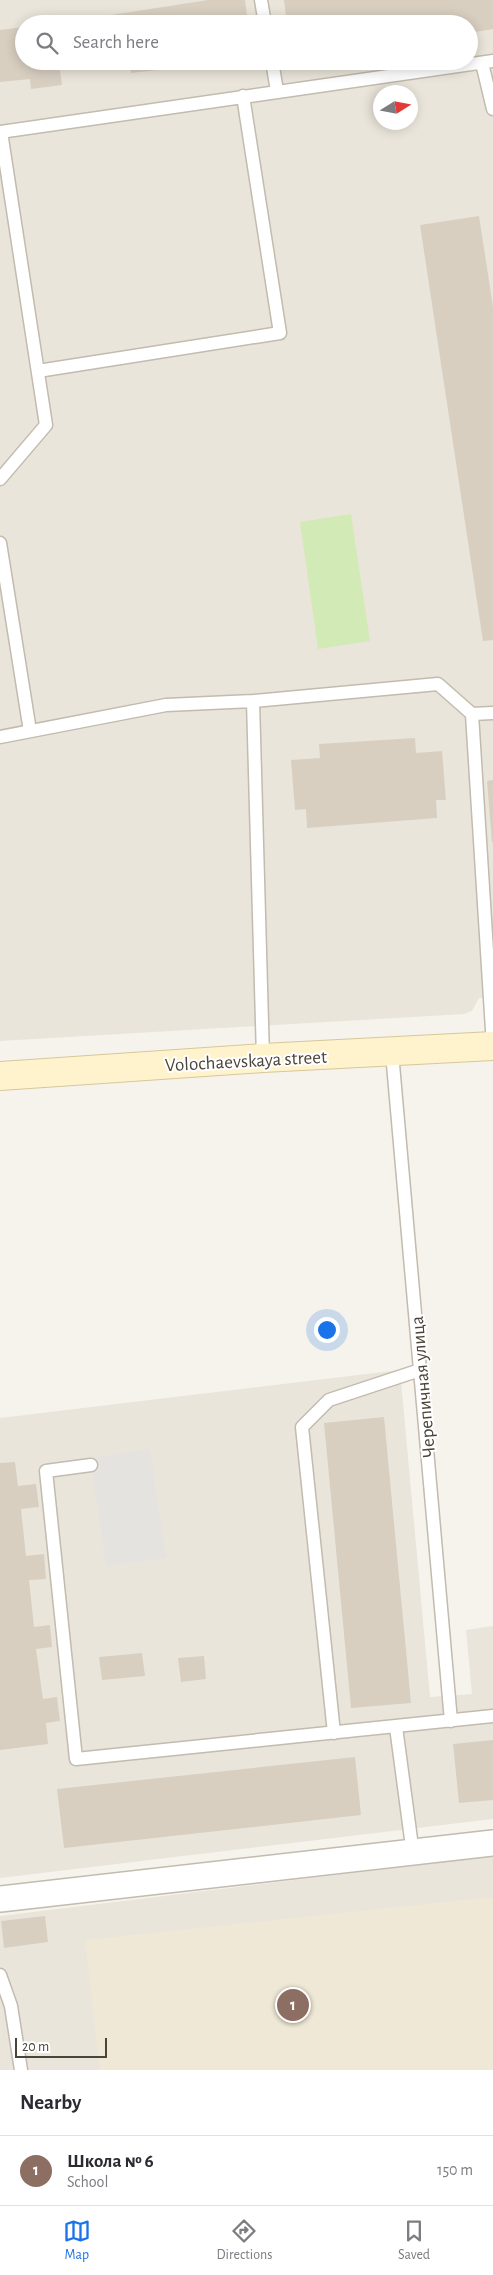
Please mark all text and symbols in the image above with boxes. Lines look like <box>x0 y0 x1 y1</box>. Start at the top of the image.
search box <box>15 15 478 70</box>
icon: search <box>33 29 61 57</box>
text: Search here <box>73 33 159 52</box>
north arrow <box>373 85 418 130</box>
street label: Volochaevskaya street <box>165 1048 328 1075</box>
street label: Черепичная улица <box>408 1315 439 1459</box>
your location <box>314 1317 340 1343</box>
pin: 1 <box>277 1986 309 2024</box>
scale bar <box>15 2035 108 2058</box>
text: 20 m <box>22 2040 49 2054</box>
text: Nearby <box>20 2092 81 2113</box>
text: Школа № 6 <box>67 2152 154 2171</box>
text: 1 <box>33 2162 39 2178</box>
text: 150 m <box>437 2162 473 2178</box>
text: School <box>67 2174 108 2190</box>
tab: Map <box>63 2217 91 2264</box>
tab: Directions <box>217 2217 272 2264</box>
tab: Saved <box>398 2217 430 2264</box>

